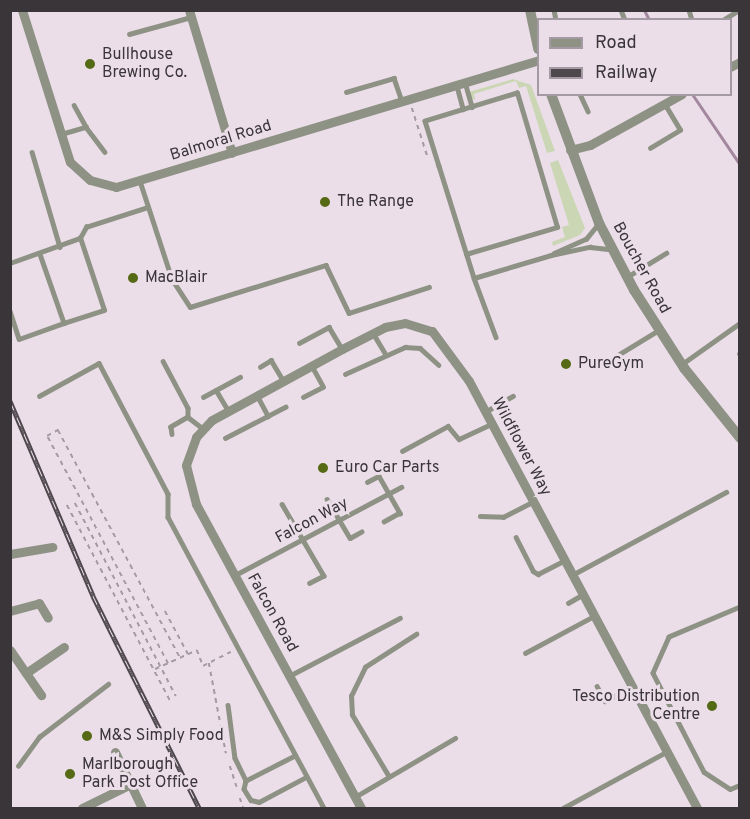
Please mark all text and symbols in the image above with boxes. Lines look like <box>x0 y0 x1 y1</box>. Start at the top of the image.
legend <box>537 18 732 96</box>
text: Road <box>595 32 637 55</box>
place label: Bullhouse Brewing Co. <box>102 45 187 83</box>
marker: Bullhouse Brewing Co. <box>83 57 97 71</box>
text: Railway <box>595 62 657 85</box>
street label: Balmoral Road <box>168 116 274 166</box>
place label: The Range <box>337 192 414 212</box>
marker: The Range <box>318 195 332 209</box>
street label: Boucher Road <box>608 219 674 317</box>
place label: MacBlair <box>145 268 207 288</box>
marker: MacBlair <box>126 271 140 285</box>
place label: PureGym <box>578 354 644 374</box>
marker: PureGym <box>559 357 573 371</box>
street label: Wildflower Way <box>487 394 555 500</box>
place label: Euro Car Parts <box>335 458 439 478</box>
marker: Euro Car Parts <box>316 461 330 475</box>
street label: Falcon Way <box>272 494 352 548</box>
street label: Falcon Road <box>242 570 302 656</box>
place label: Tesco Distribution Centre <box>572 687 700 725</box>
marker: Tesco Distribution Centre <box>705 699 719 713</box>
place label: M&S Simply Food <box>99 726 224 746</box>
marker: M&S Simply Food <box>80 729 94 743</box>
place label: Marlborough Park Post Office <box>82 755 198 793</box>
marker: Marlborough Park Post Office <box>63 767 77 781</box>

